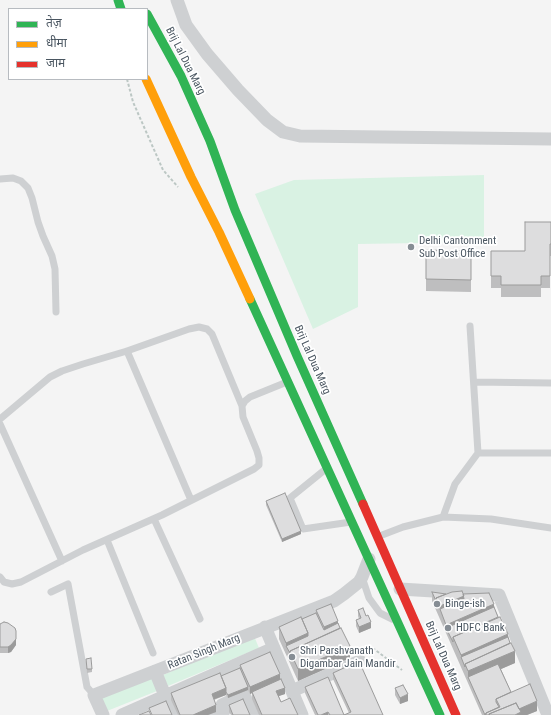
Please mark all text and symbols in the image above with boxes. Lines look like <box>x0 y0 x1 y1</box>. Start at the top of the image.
legend <box>8 8 148 80</box>
text: तेज़ <box>46 16 62 30</box>
street label: Brij Lal Dua Marg <box>162 25 208 97</box>
text: धीमा <box>46 36 67 50</box>
text: जाम <box>46 56 65 70</box>
place label: Delhi Cantonment Sub Post Office <box>419 234 496 260</box>
marker: Delhi Cantonment Sub Post Office <box>406 242 416 252</box>
street label: Brij Lal Dua Marg <box>291 323 333 397</box>
place label: Binge-ish <box>445 597 485 611</box>
marker: Binge-ish <box>432 599 442 609</box>
street label: Brij Lal Dua Marg <box>422 619 464 693</box>
place label: HDFC Bank <box>456 621 505 635</box>
marker: HDFC Bank <box>443 623 453 633</box>
street label: Ratan Singh Marg <box>166 632 242 672</box>
place label: Shri Parshvanath Digambar Jain Mandir <box>300 644 396 670</box>
marker: Shri Parshvanath Digambar Jain Mandir <box>287 652 297 662</box>

